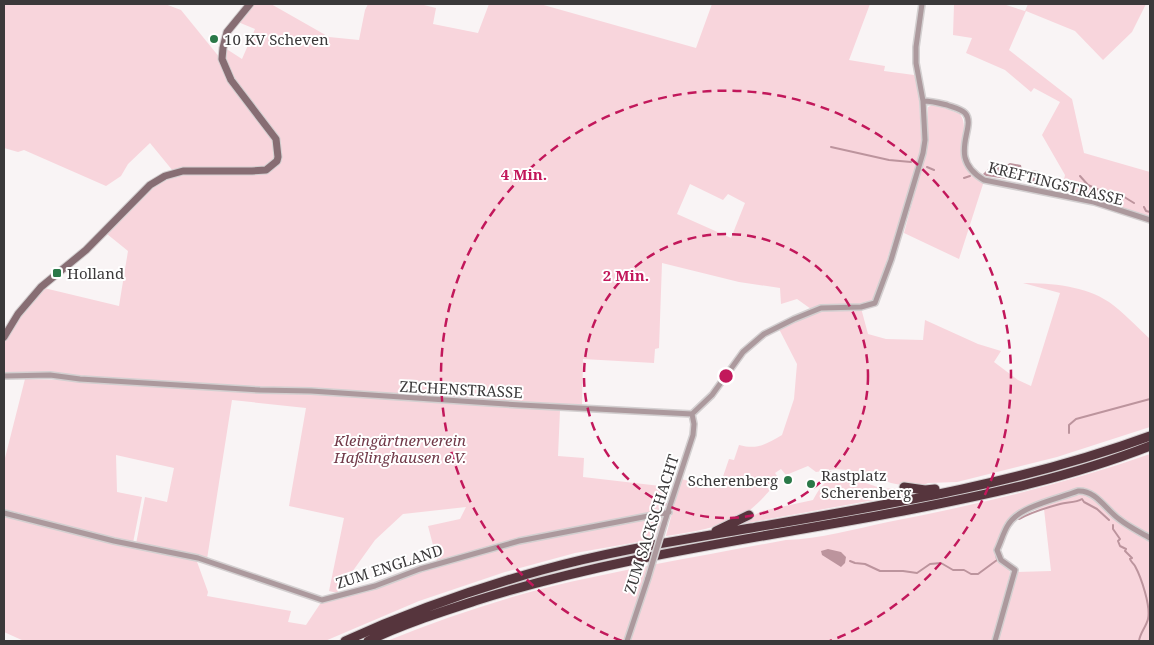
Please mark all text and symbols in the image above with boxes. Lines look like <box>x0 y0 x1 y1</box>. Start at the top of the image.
place label: 10 KV Scheven <box>224 29 329 49</box>
marker: 10 KV Scheven <box>208 33 220 45</box>
street label: KREFTINGSTRASSE <box>986 157 1126 209</box>
text: 4 Min. <box>501 164 547 184</box>
place label: Holland <box>67 263 124 283</box>
text: 2 Min. <box>603 265 649 285</box>
marker: Holland <box>51 267 63 279</box>
centre of rings <box>717 367 735 385</box>
street label: ZECHENSTRASSE <box>399 376 523 402</box>
park label: Kleingärtnerverein Haßlinghausen e.V. <box>333 430 466 467</box>
street label: ZUM SACKSCHACHT <box>619 452 683 596</box>
place label: Rastplatz Scherenberg <box>821 465 911 502</box>
place label: Scherenberg <box>688 470 778 490</box>
marker: Scherenberg <box>782 474 794 486</box>
marker: Rastplatz Scherenberg <box>805 478 817 490</box>
street label: ZUM ENGLAND <box>333 539 445 593</box>

